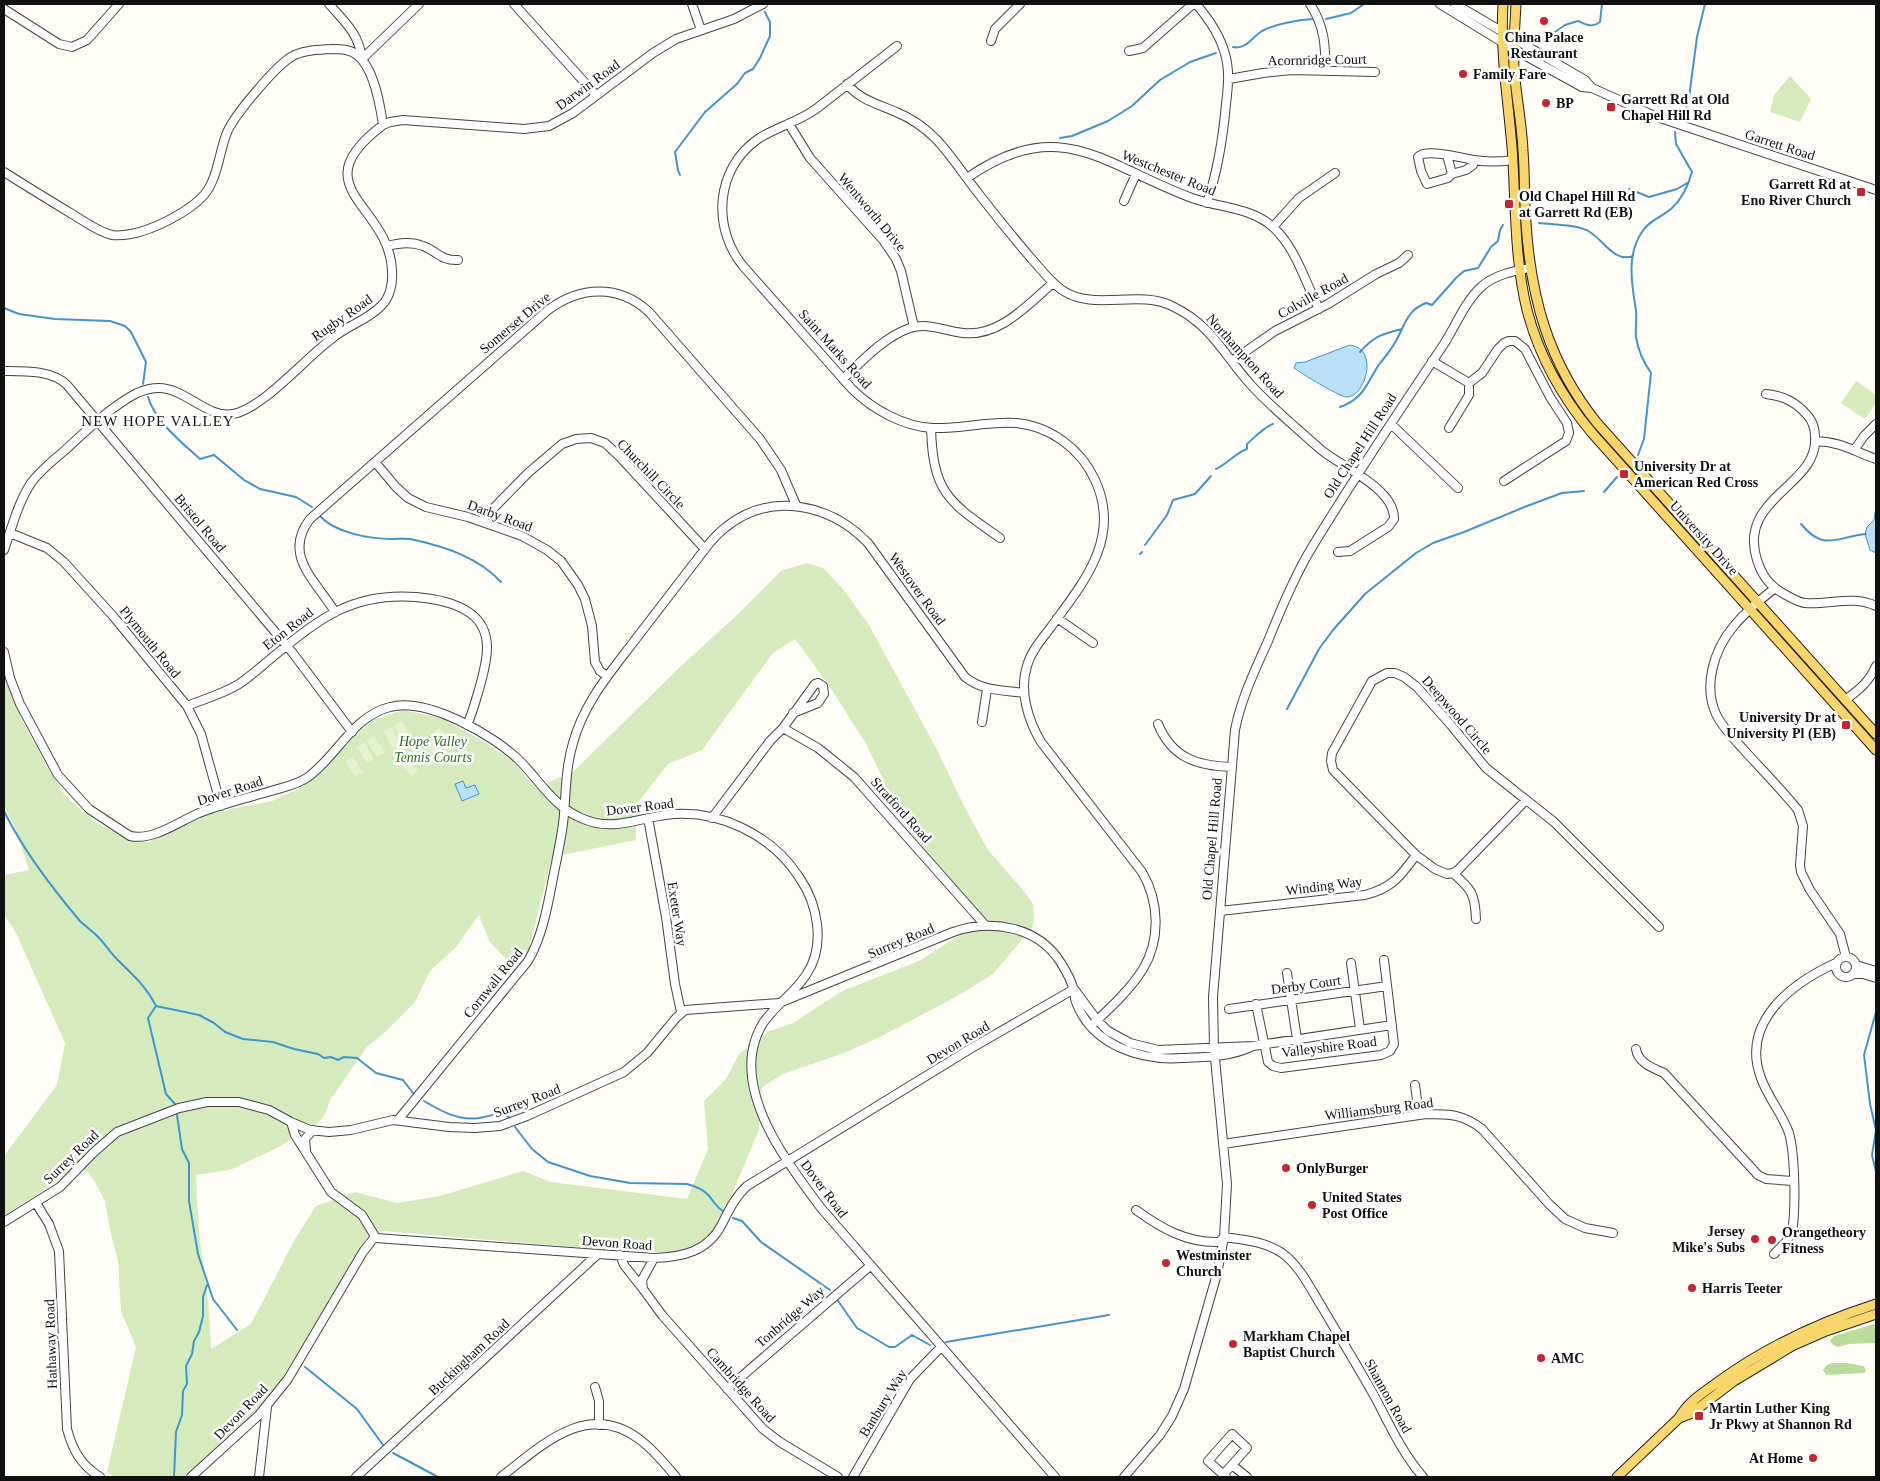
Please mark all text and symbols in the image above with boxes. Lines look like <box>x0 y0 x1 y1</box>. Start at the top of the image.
marker: China Palace Restaurant <box>1538 15 1550 27</box>
place label: China Palace Restaurant <box>1505 30 1583 61</box>
street label: Acornridge Court <box>1267 52 1367 68</box>
street label: Darwin Road <box>553 57 623 113</box>
place label: Family Fare <box>1473 67 1546 82</box>
marker: Family Fare <box>1457 68 1469 80</box>
place label: Garrett Rd at Old Chapel Hill Rd <box>1621 92 1729 123</box>
place label: BP <box>1556 96 1574 111</box>
marker: BP <box>1540 97 1552 109</box>
marker: Garrett Rd at Old Chapel Hill Rd <box>1605 101 1617 113</box>
street label: Garrett Road <box>1743 127 1817 163</box>
street label: Westchester Road <box>1120 147 1218 199</box>
street label: Wentworth Drive <box>835 170 909 254</box>
place label: Garrett Rd at Eno River Church <box>1741 177 1851 208</box>
marker: Garrett Rd at Eno River Church <box>1855 186 1867 198</box>
place label: Old Chapel Hill Rd at Garrett Rd (EB) <box>1519 189 1636 221</box>
marker: Old Chapel Hill Rd at Garrett Rd (EB) <box>1503 198 1515 210</box>
street label: Colville Road <box>1275 270 1351 322</box>
street label: Somerset Drive <box>477 289 553 357</box>
street label: Rugby Road <box>309 292 375 344</box>
street label: Saint Marks Road <box>796 306 874 392</box>
street label: Northampton Road <box>1203 311 1287 401</box>
street label: Old Chapel Hill Road <box>1320 391 1400 501</box>
district label: NEW HOPE VALLEY <box>81 413 235 429</box>
street label: Churchill Circle <box>614 436 688 512</box>
place label: University Dr at American Red Cross <box>1634 459 1759 490</box>
marker: University Dr at American Red Cross <box>1618 468 1630 480</box>
street label: Bristol Road <box>171 491 229 555</box>
street label: Darby Road <box>465 497 535 535</box>
street label: University Drive <box>1667 498 1741 578</box>
street label: Westover Road <box>886 550 948 628</box>
street label: Plymouth Road <box>117 603 183 681</box>
street label: Eton Road <box>260 605 316 653</box>
street label: Deepwood Circle <box>1419 673 1495 757</box>
place label: University Dr at University Pl (EB) <box>1726 710 1836 742</box>
marker: University Dr at University Pl (EB) <box>1840 719 1852 731</box>
park label: Hope Valley Tennis Courts <box>394 734 472 765</box>
street label: Dover Road <box>195 773 265 809</box>
street label: Stratford Road <box>868 774 934 846</box>
street label: Old Chapel Hill Road <box>1199 777 1225 901</box>
street label: Dover Road <box>605 795 675 819</box>
street label: Winding Way <box>1285 874 1363 898</box>
street label: Exeter Way <box>665 881 689 947</box>
street label: Surrey Road <box>866 920 936 962</box>
street label: Cornwall Road <box>460 945 526 1021</box>
street label: Derby Court <box>1270 973 1342 997</box>
street label: Devon Road <box>924 1018 992 1068</box>
street label: Valleyshire Road <box>1280 1034 1378 1060</box>
street label: Surrey Road <box>491 1081 563 1121</box>
street label: Williamsburg Road <box>1324 1095 1434 1123</box>
street label: Surrey Road <box>40 1127 102 1187</box>
street label: Dover Road <box>798 1157 850 1221</box>
place label: OnlyBurger <box>1296 1161 1368 1176</box>
marker: OnlyBurger <box>1280 1162 1292 1174</box>
place label: United States Post Office <box>1322 1190 1402 1221</box>
marker: United States Post Office <box>1306 1199 1318 1211</box>
place label: Jersey Mike's Subs <box>1672 1224 1746 1255</box>
place label: Orangetheory Fitness <box>1782 1225 1866 1256</box>
street label: Devon Road <box>581 1233 653 1253</box>
marker: Jersey Mike's Subs <box>1749 1233 1761 1245</box>
marker: Orangetheory Fitness <box>1766 1234 1778 1246</box>
place label: Westminster Church <box>1176 1248 1251 1279</box>
marker: Westminster Church <box>1160 1257 1172 1269</box>
place label: Harris Teeter <box>1702 1281 1782 1296</box>
marker: Harris Teeter <box>1686 1282 1698 1294</box>
street label: Tonbridge Way <box>753 1283 827 1351</box>
street label: Hathaway Road <box>42 1299 60 1389</box>
street label: Buckingham Road <box>426 1316 512 1398</box>
place label: Markham Chapel Baptist Church <box>1243 1329 1350 1360</box>
marker: Markham Chapel Baptist Church <box>1227 1338 1239 1350</box>
street label: Cambridge Road <box>704 1345 778 1425</box>
place label: AMC <box>1551 1351 1584 1366</box>
marker: AMC <box>1535 1352 1547 1364</box>
street label: Shannon Road <box>1362 1356 1414 1436</box>
street label: Banbury Way <box>856 1366 910 1440</box>
street label: Devon Road <box>211 1381 271 1443</box>
place label: Martin Luther King Jr Pkwy at Shannon Rd <box>1709 1401 1852 1432</box>
marker: Martin Luther King Jr Pkwy at Shannon Rd <box>1693 1410 1705 1422</box>
place label: At Home <box>1749 1451 1803 1466</box>
marker: At Home <box>1807 1452 1819 1464</box>

